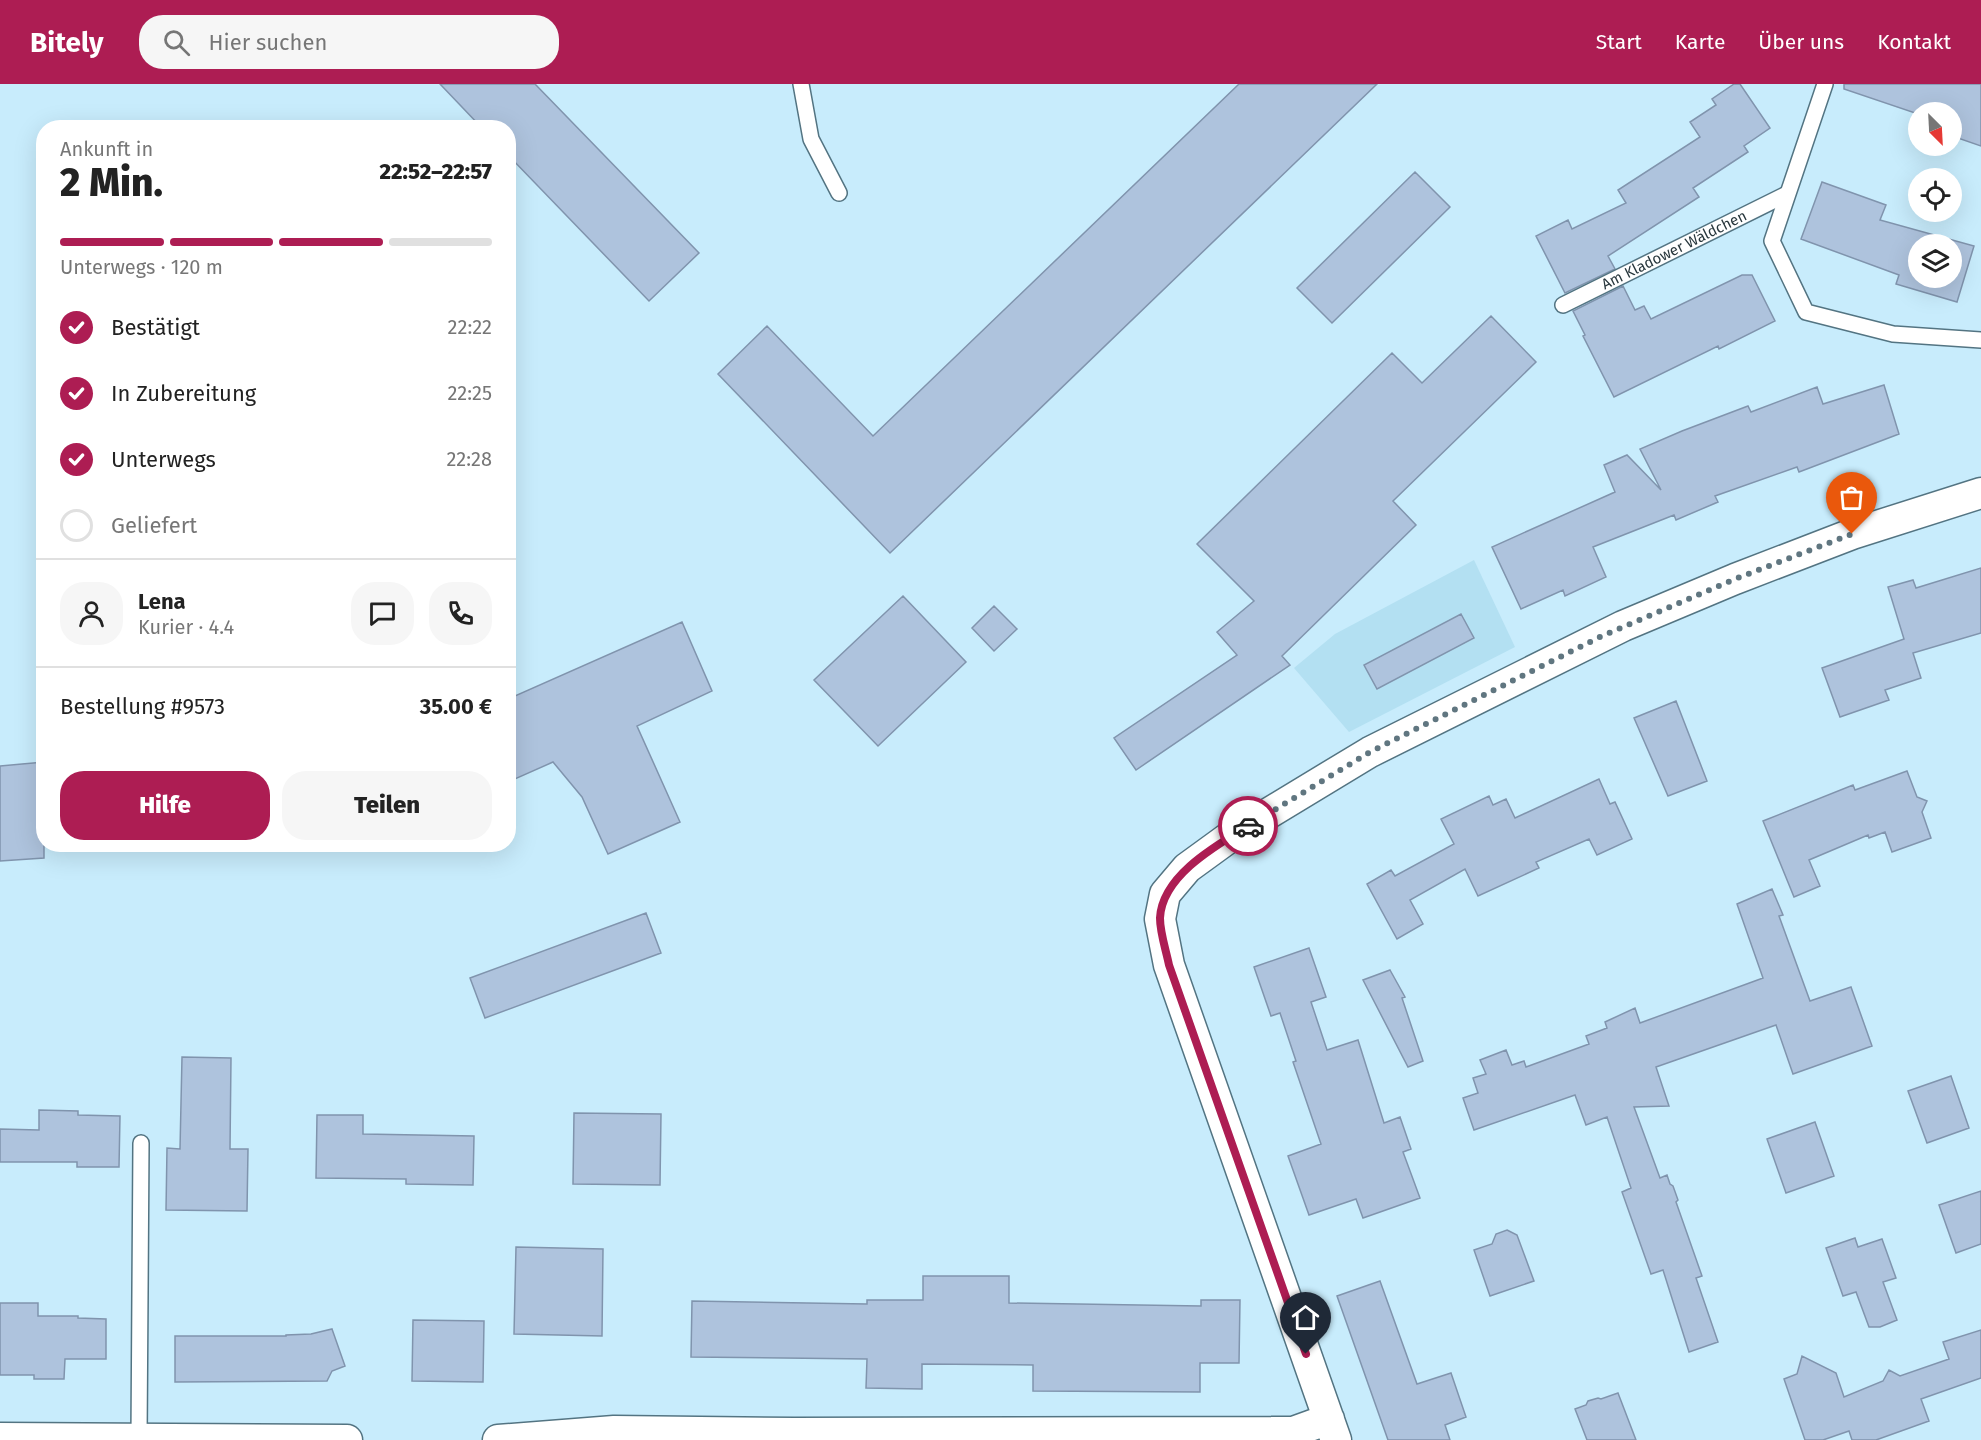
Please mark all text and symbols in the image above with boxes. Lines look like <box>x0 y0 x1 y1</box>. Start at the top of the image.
search box <box>139 15 559 69</box>
text: Bitely <box>30 26 103 59</box>
icon: search <box>160 26 193 59</box>
text: Hier suchen <box>208 29 327 56</box>
text: Start <box>1596 29 1642 55</box>
text: Karte <box>1675 29 1725 55</box>
text: Über uns <box>1758 29 1844 55</box>
text: Kontakt <box>1877 29 1951 55</box>
north arrow <box>1908 102 1962 156</box>
map controls <box>1908 102 1962 288</box>
text: Ankunft in <box>60 137 153 161</box>
text: 22:52–22:57 <box>380 158 492 185</box>
text: 2 Min. <box>60 160 163 206</box>
button: locate <box>1908 168 1962 222</box>
street label: Am Kladower Wäldchen <box>1599 206 1750 293</box>
button: layers <box>1908 234 1962 288</box>
text: Unterwegs · 120 m <box>60 255 223 279</box>
icon: check <box>60 311 93 344</box>
text: Bestätigt <box>111 314 200 341</box>
text: 22:22 <box>448 315 492 339</box>
icon: check <box>60 377 93 410</box>
text: In Zubereitung <box>111 380 256 407</box>
text: 22:25 <box>447 381 492 405</box>
icon: check <box>60 443 93 476</box>
text: Unterwegs <box>111 446 216 473</box>
text: 22:28 <box>446 447 492 471</box>
pin <box>1826 472 1877 534</box>
icon: bag <box>1835 481 1868 514</box>
text: Geliefert <box>111 512 197 539</box>
button: person <box>60 582 123 645</box>
button: chat <box>351 582 414 645</box>
button: phone <box>429 582 492 645</box>
text: Lena <box>138 588 186 615</box>
text: Kurier · 4.4 <box>138 615 234 639</box>
text: Bestellung #9573 <box>60 693 225 720</box>
text: 35.00 € <box>420 693 492 720</box>
button: Hilfe <box>60 771 270 840</box>
button: Teilen <box>282 771 492 840</box>
courier <box>1218 796 1278 856</box>
icon: car <box>1232 810 1265 843</box>
pin <box>1280 1292 1331 1354</box>
icon: home <box>1289 1301 1322 1334</box>

